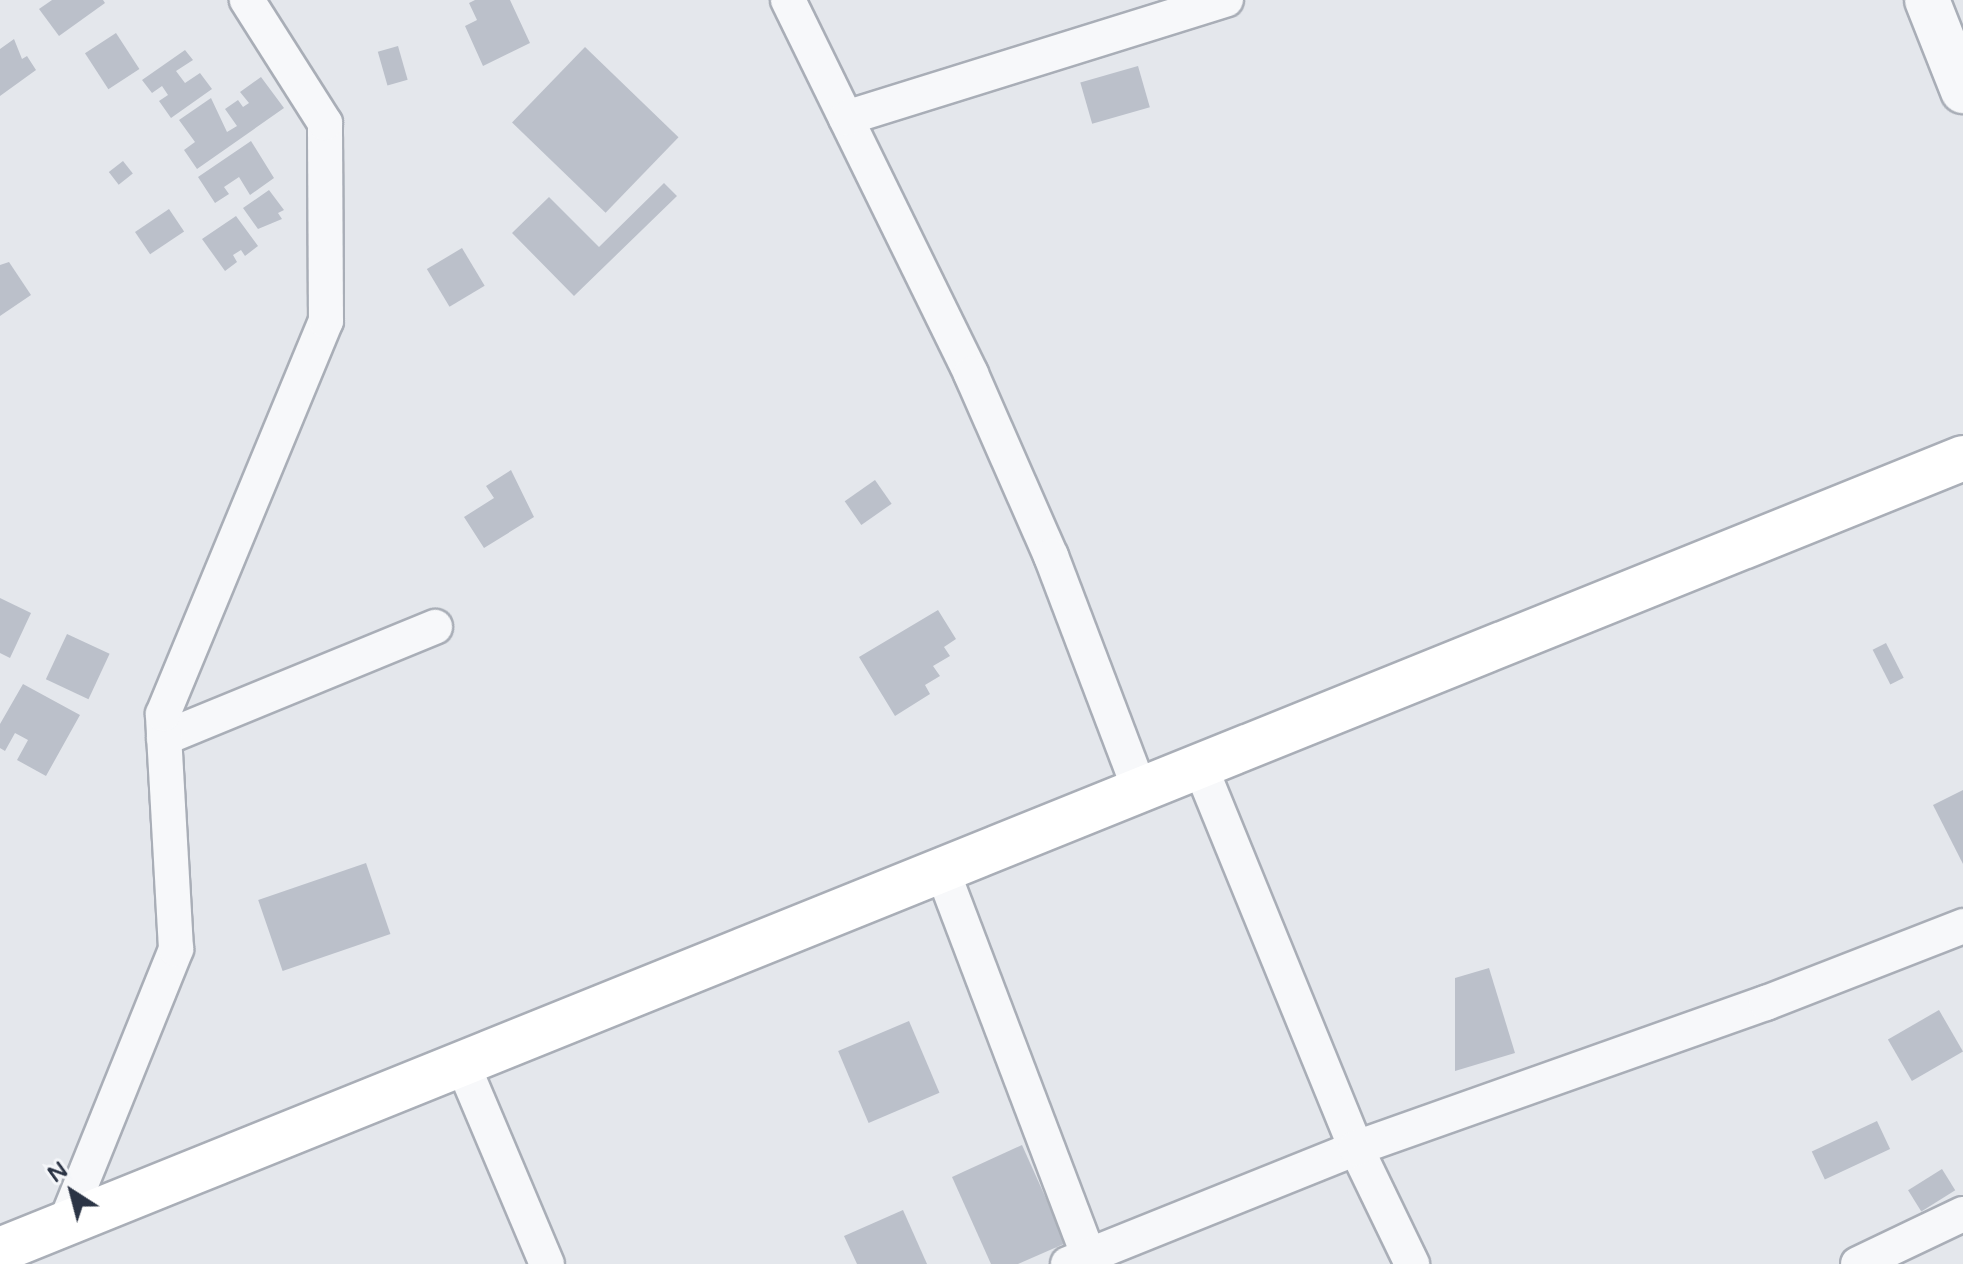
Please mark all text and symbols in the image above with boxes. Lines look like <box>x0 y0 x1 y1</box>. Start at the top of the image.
north arrow <box>32 1152 112 1232</box>
text: N <box>43 1157 73 1188</box>

